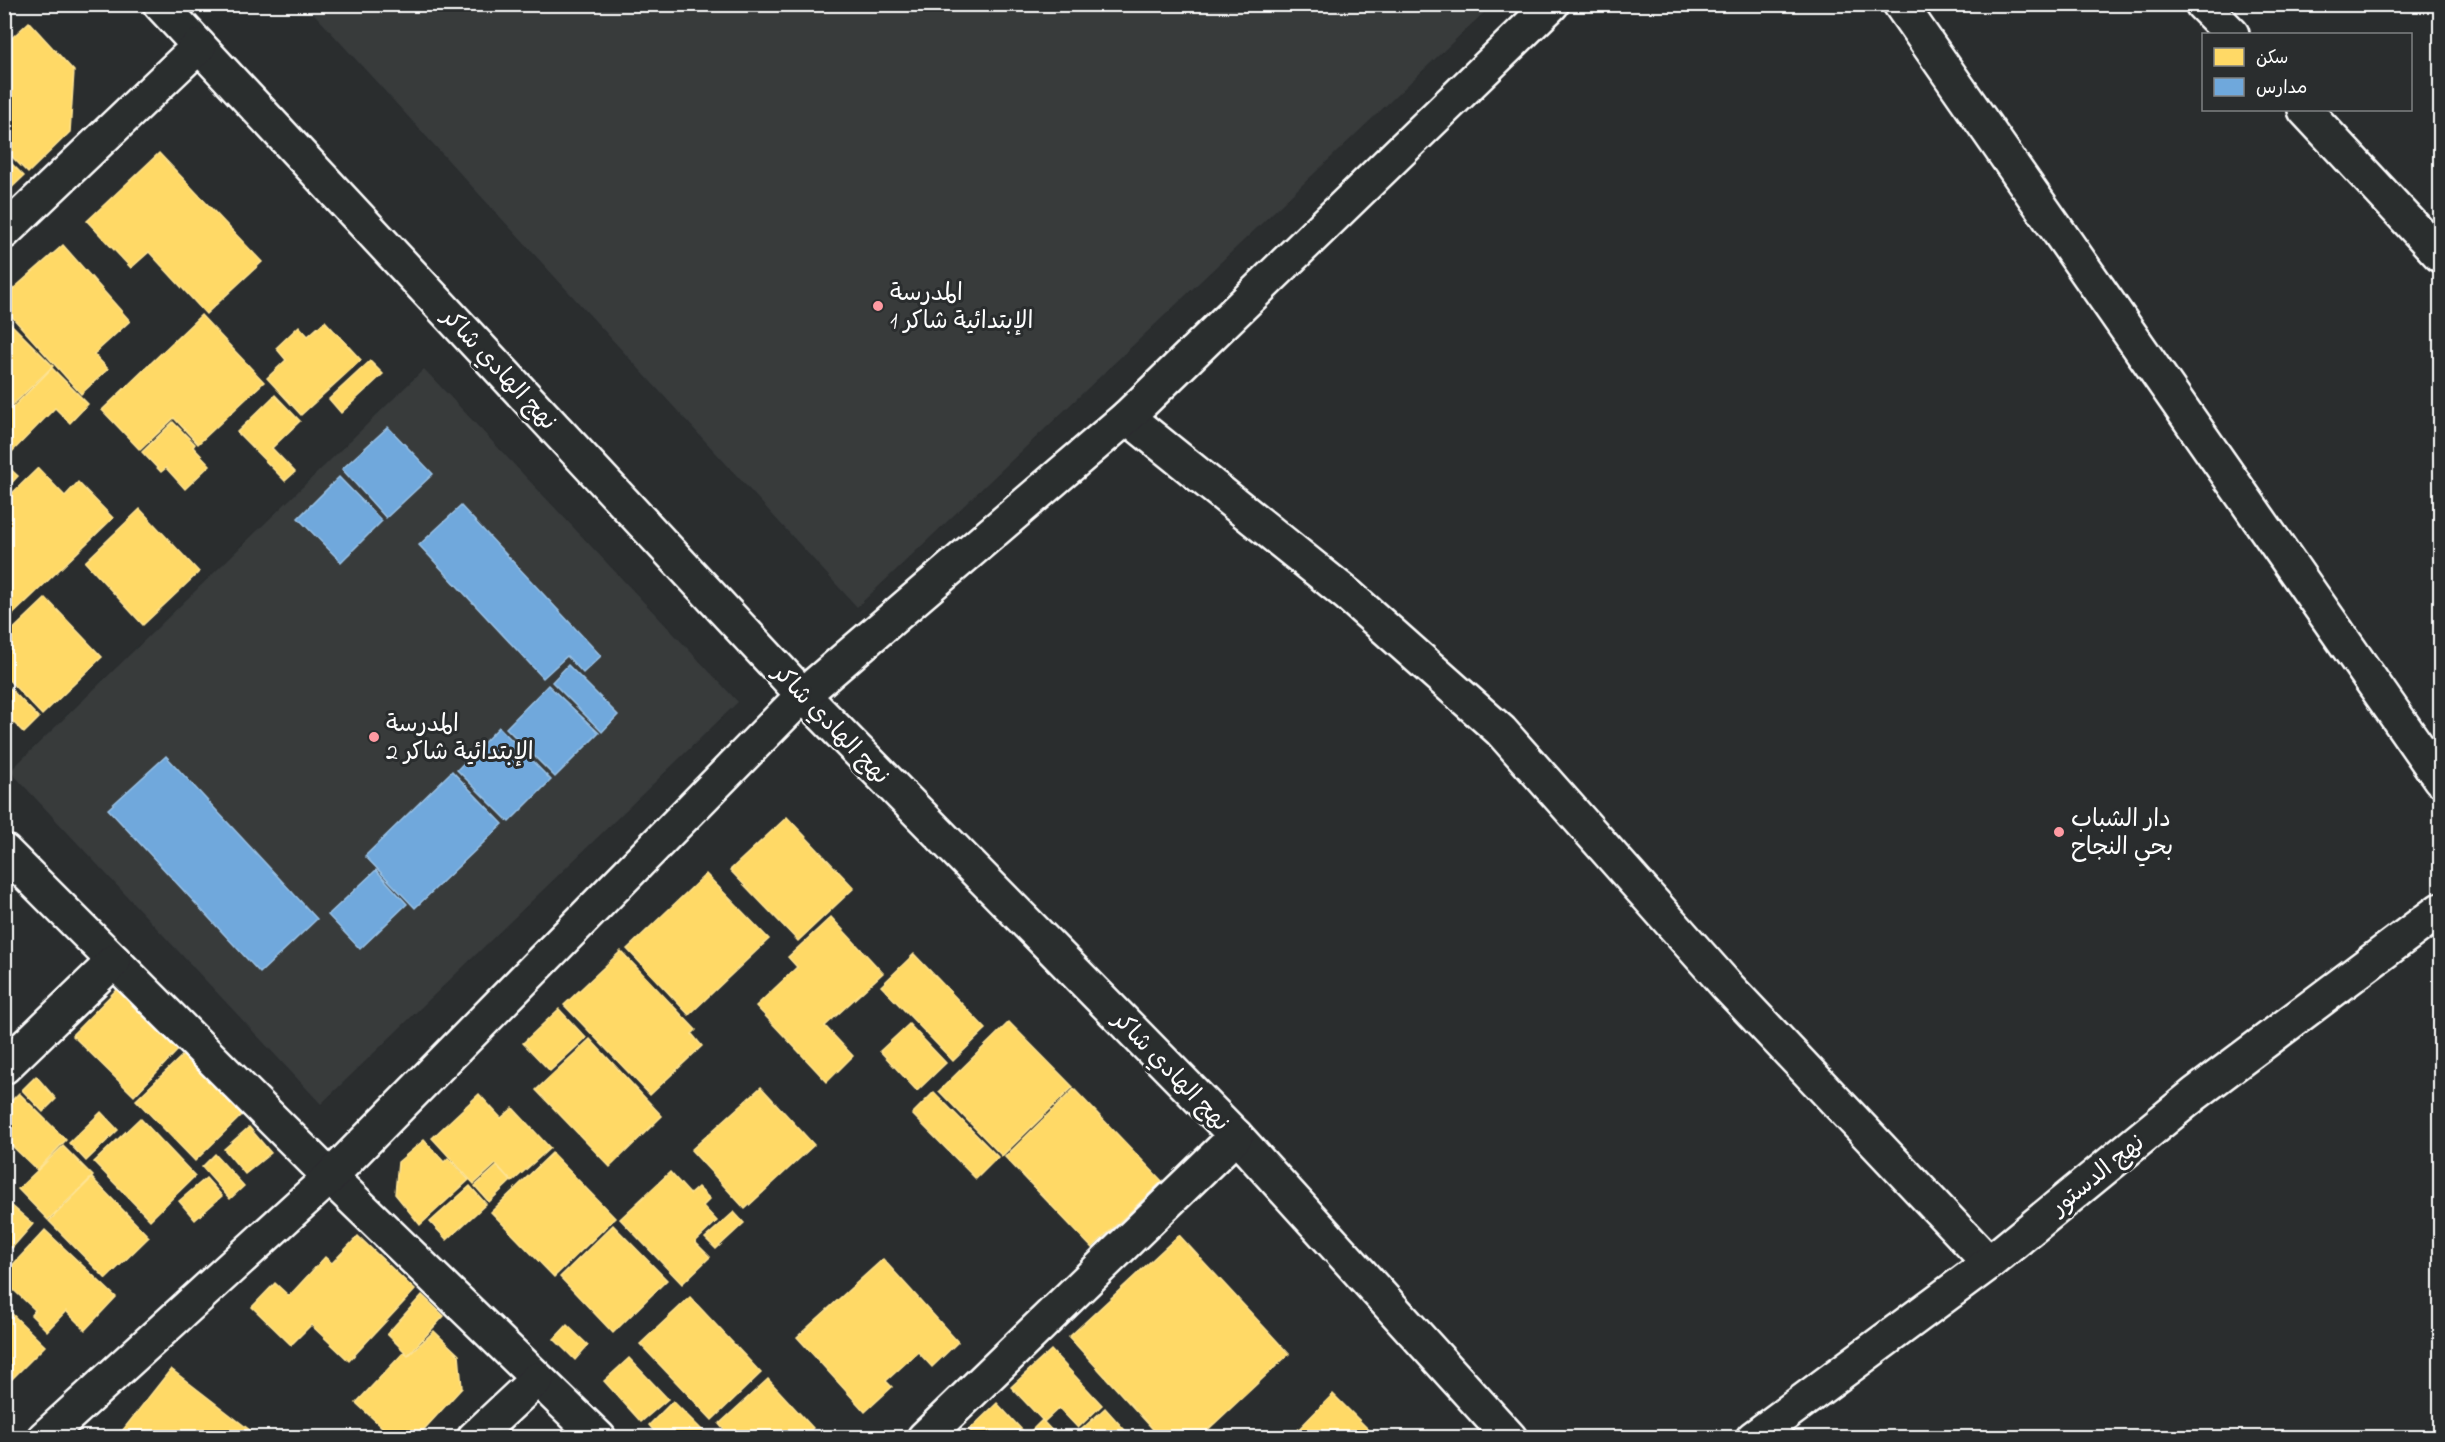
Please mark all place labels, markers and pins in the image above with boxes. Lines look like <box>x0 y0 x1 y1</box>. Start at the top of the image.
place label: المدرسة الإبتدائية شاكر 1 <box>890 277 1033 340</box>
marker: المدرسة الإبتدائية شاكر 1 <box>871 299 885 313</box>
place label: المدرسة الإبتدائية شاكر 2 <box>386 708 534 771</box>
marker: المدرسة الإبتدائية شاكر 2 <box>367 730 381 744</box>
place label: دار الشباب بحي النجاح <box>2071 803 2173 867</box>
marker: دار الشباب بحي النجاح <box>2052 825 2066 839</box>

